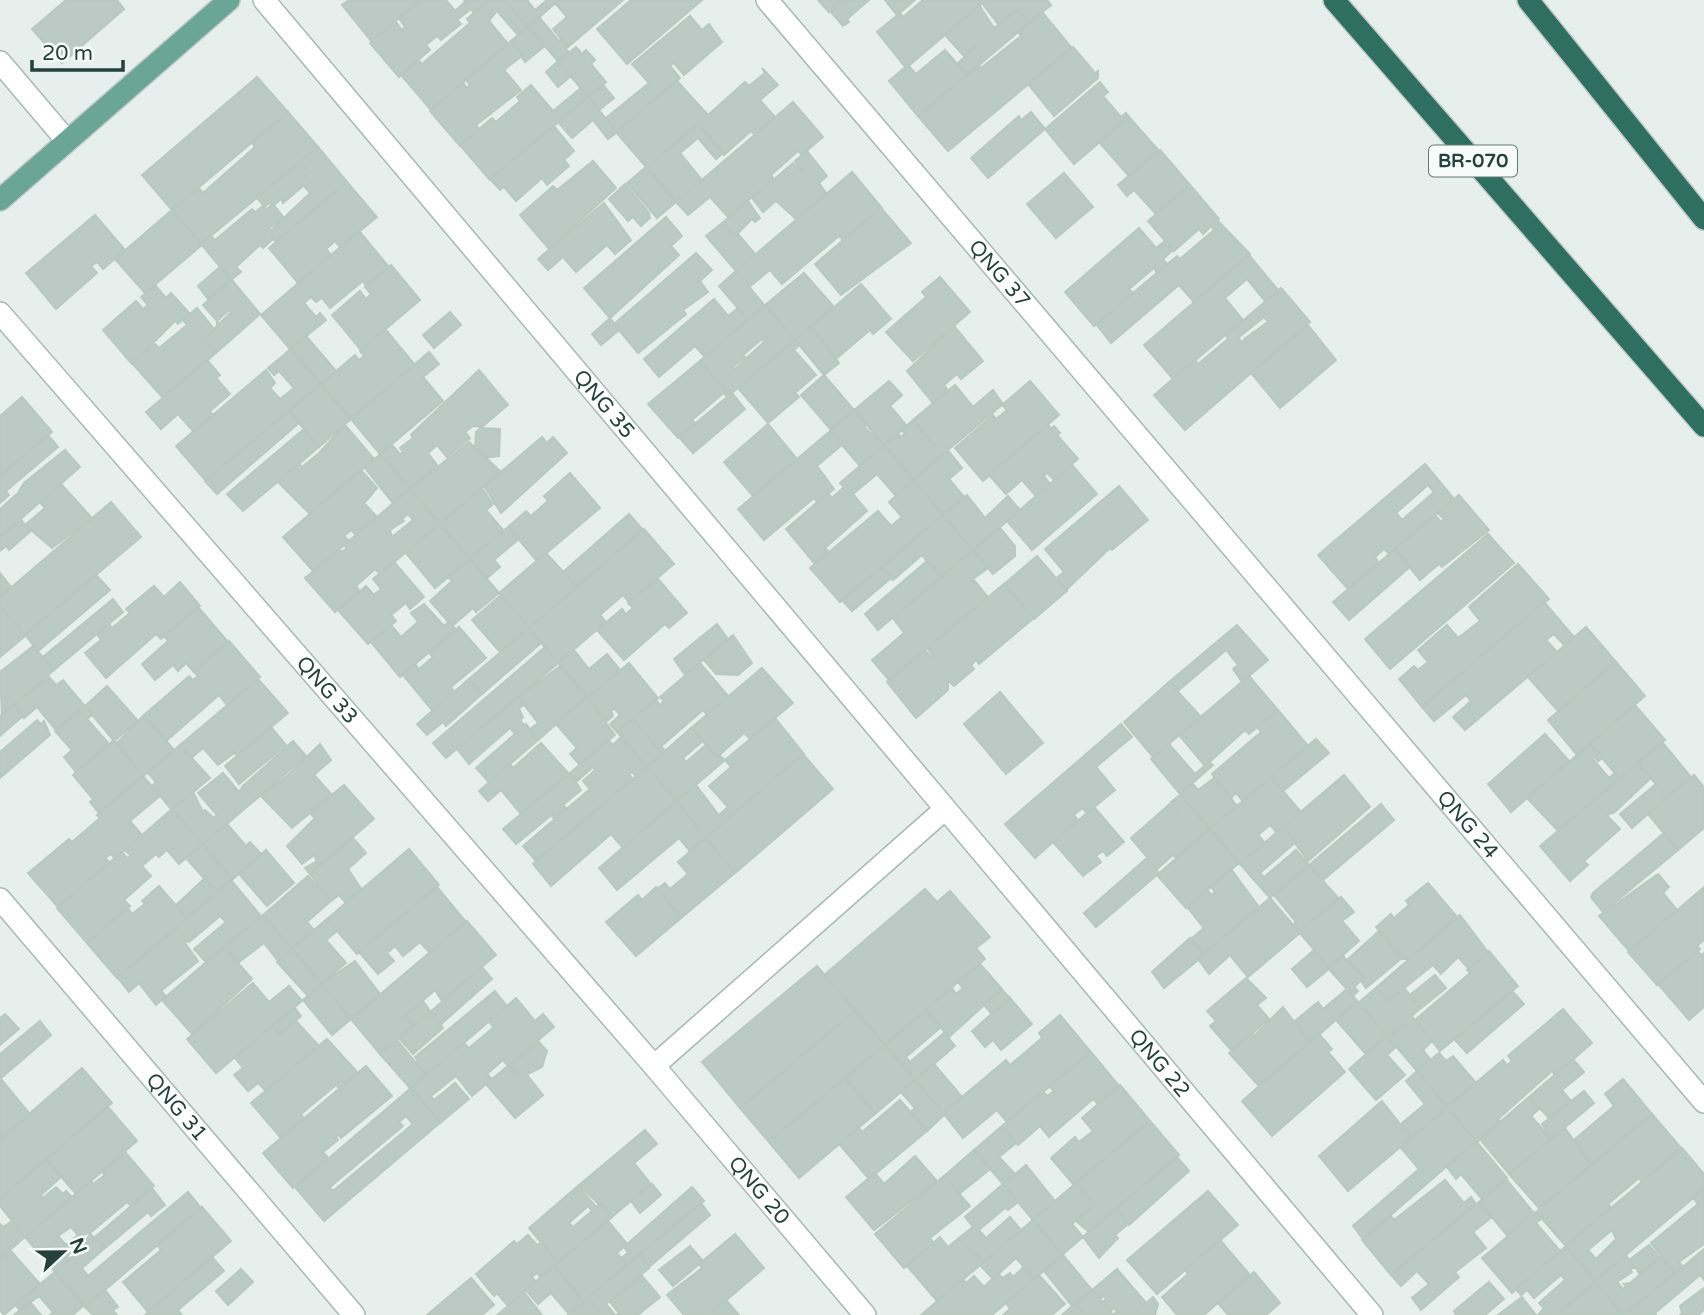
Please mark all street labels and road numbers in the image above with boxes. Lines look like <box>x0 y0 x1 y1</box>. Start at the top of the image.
road number: BR-070 <box>1429 146 1517 176</box>
street label: QNG 37 <box>964 234 1036 313</box>
street label: QNG 35 <box>568 364 640 443</box>
street label: QNG 33 <box>291 651 363 729</box>
street label: QNG 24 <box>1432 785 1504 864</box>
street label: QNG 22 <box>1124 1024 1196 1102</box>
street label: QNG 31 <box>141 1068 213 1146</box>
street label: QNG 20 <box>723 1151 795 1229</box>

